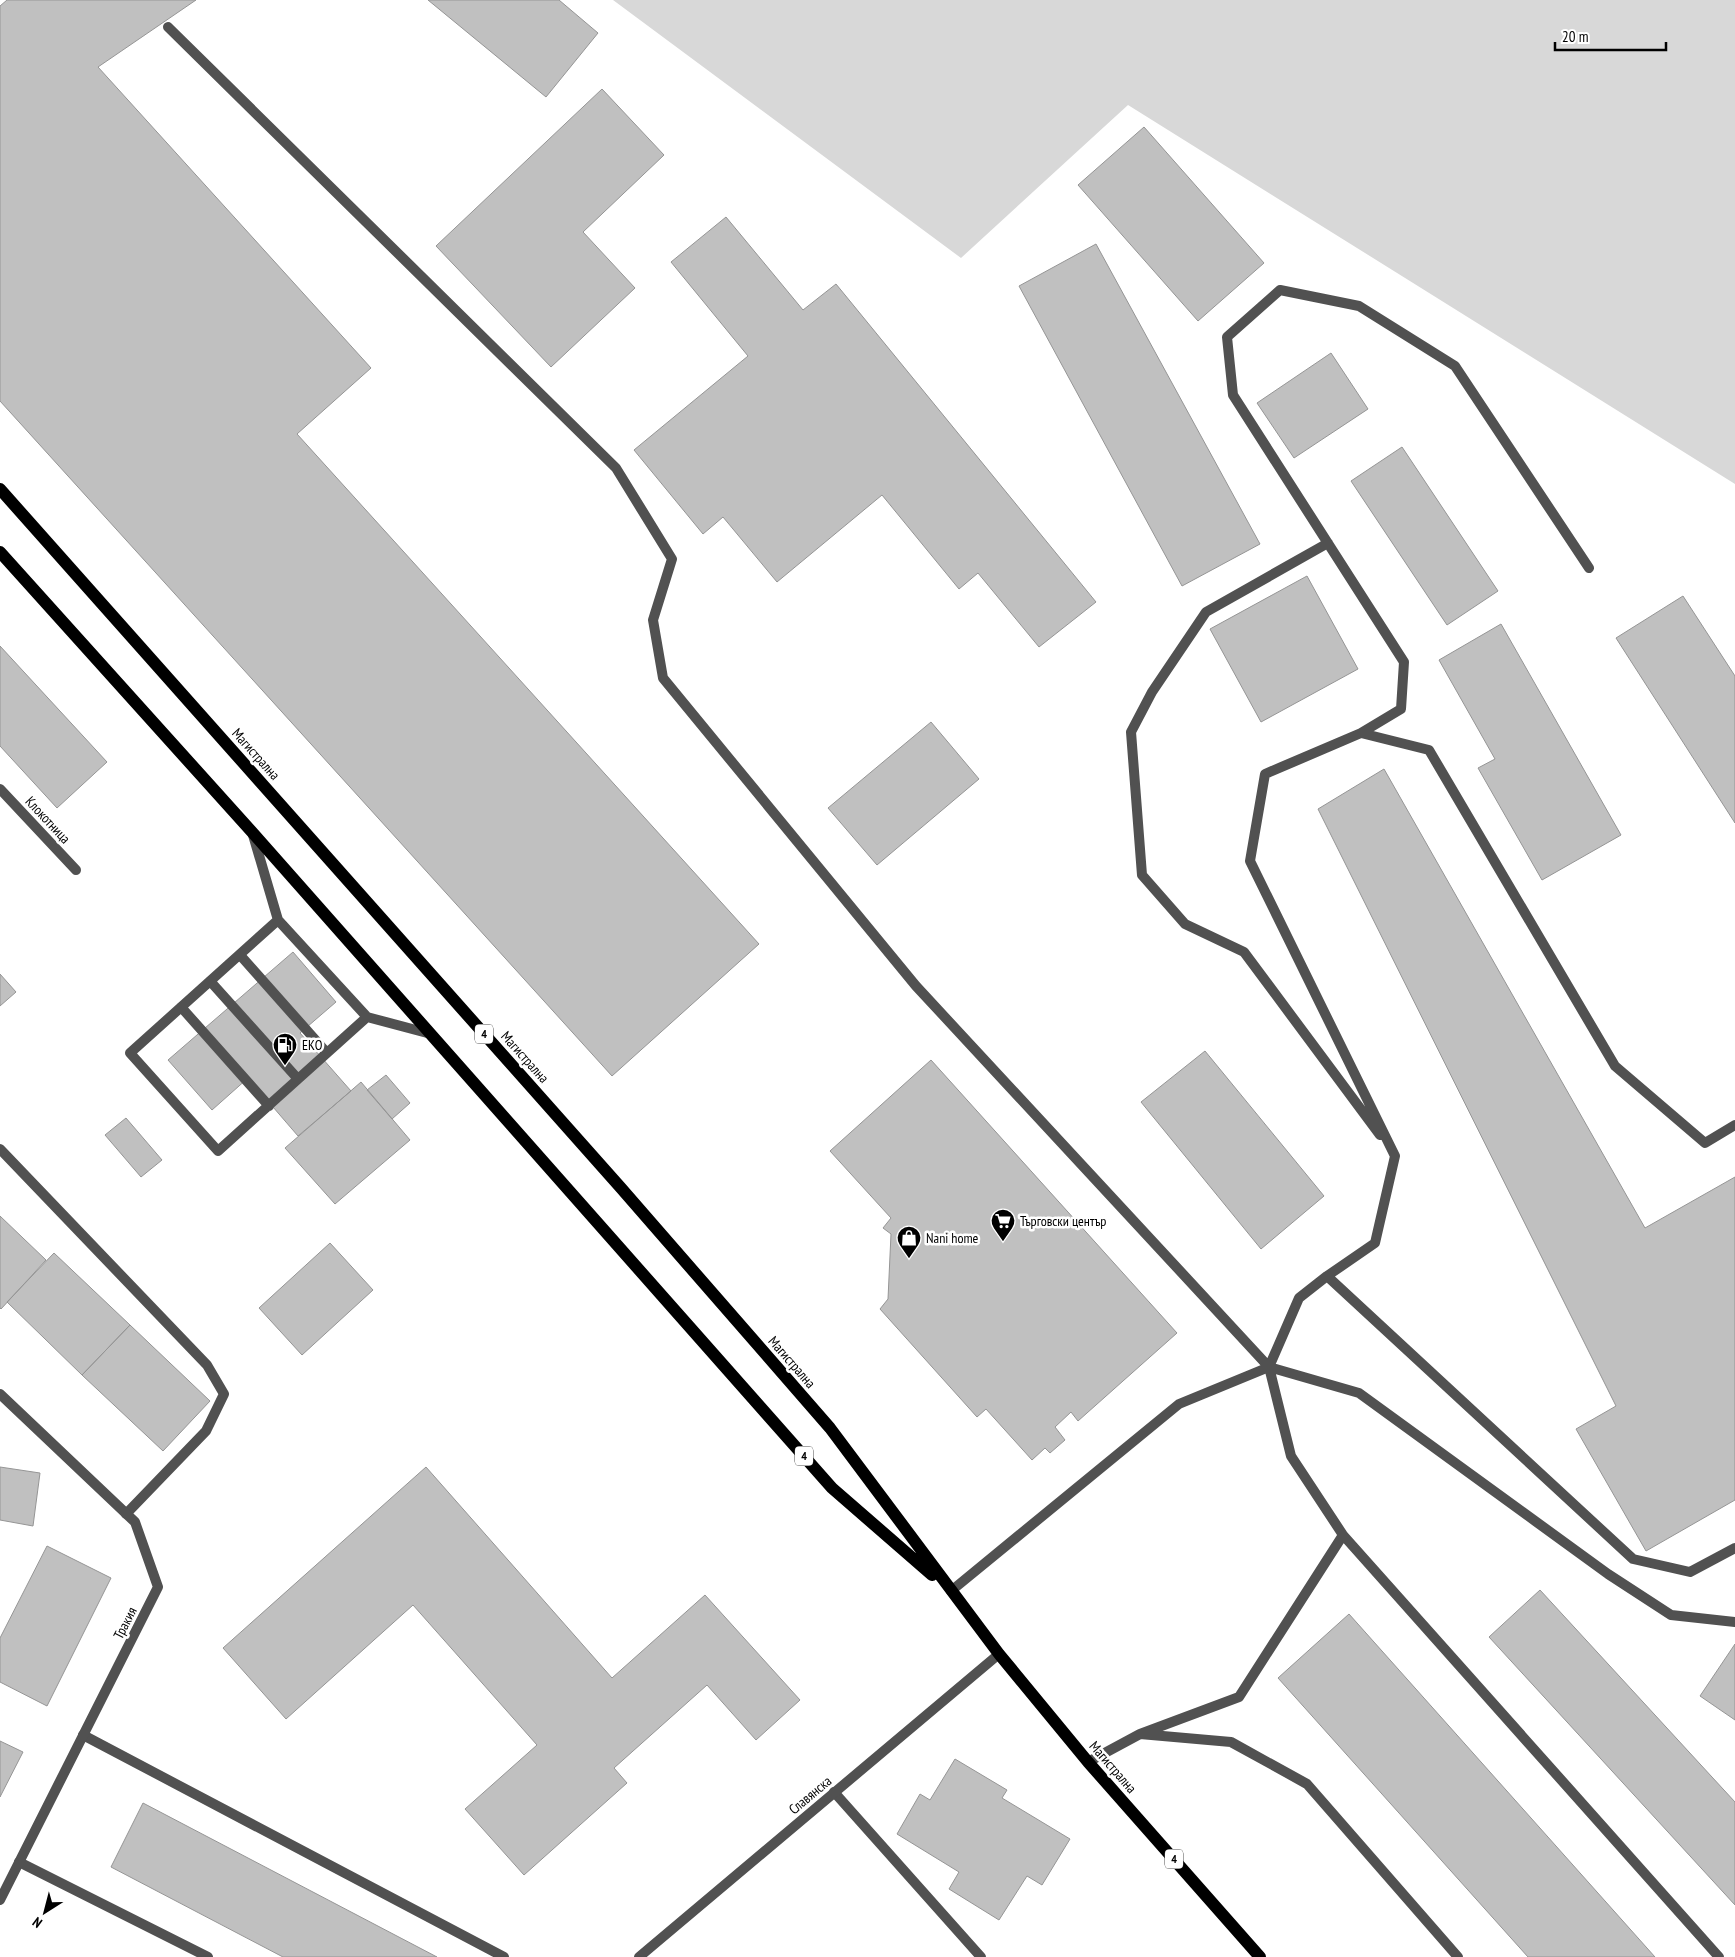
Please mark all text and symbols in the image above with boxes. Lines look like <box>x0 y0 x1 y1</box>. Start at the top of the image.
scale bar <box>1555 20 1666 52</box>
text: 20 m <box>1562 27 1588 46</box>
street label: Магистрална <box>228 724 284 784</box>
street label: Клокотница <box>22 793 74 847</box>
road number: 4 <box>475 1024 493 1044</box>
street label: Магистрална <box>497 1027 553 1087</box>
fuel station icon: EKO <box>272 1032 298 1066</box>
place label: EKO <box>302 1036 323 1054</box>
supermarket icon: Търговски център <box>990 1208 1016 1242</box>
place label: Търговски център <box>1020 1212 1106 1230</box>
shop icon: Nani home <box>896 1225 922 1259</box>
place label: Nani home <box>926 1229 979 1247</box>
street label: Магистрална <box>764 1332 820 1392</box>
road number: 4 <box>795 1446 813 1465</box>
street label: Тракия <box>109 1604 141 1642</box>
street label: Магистрална <box>1085 1737 1141 1797</box>
street label: Славянска <box>785 1772 835 1818</box>
road number: 4 <box>1165 1850 1183 1868</box>
north arrow <box>20 1887 70 1937</box>
text: N <box>29 1913 46 1932</box>

